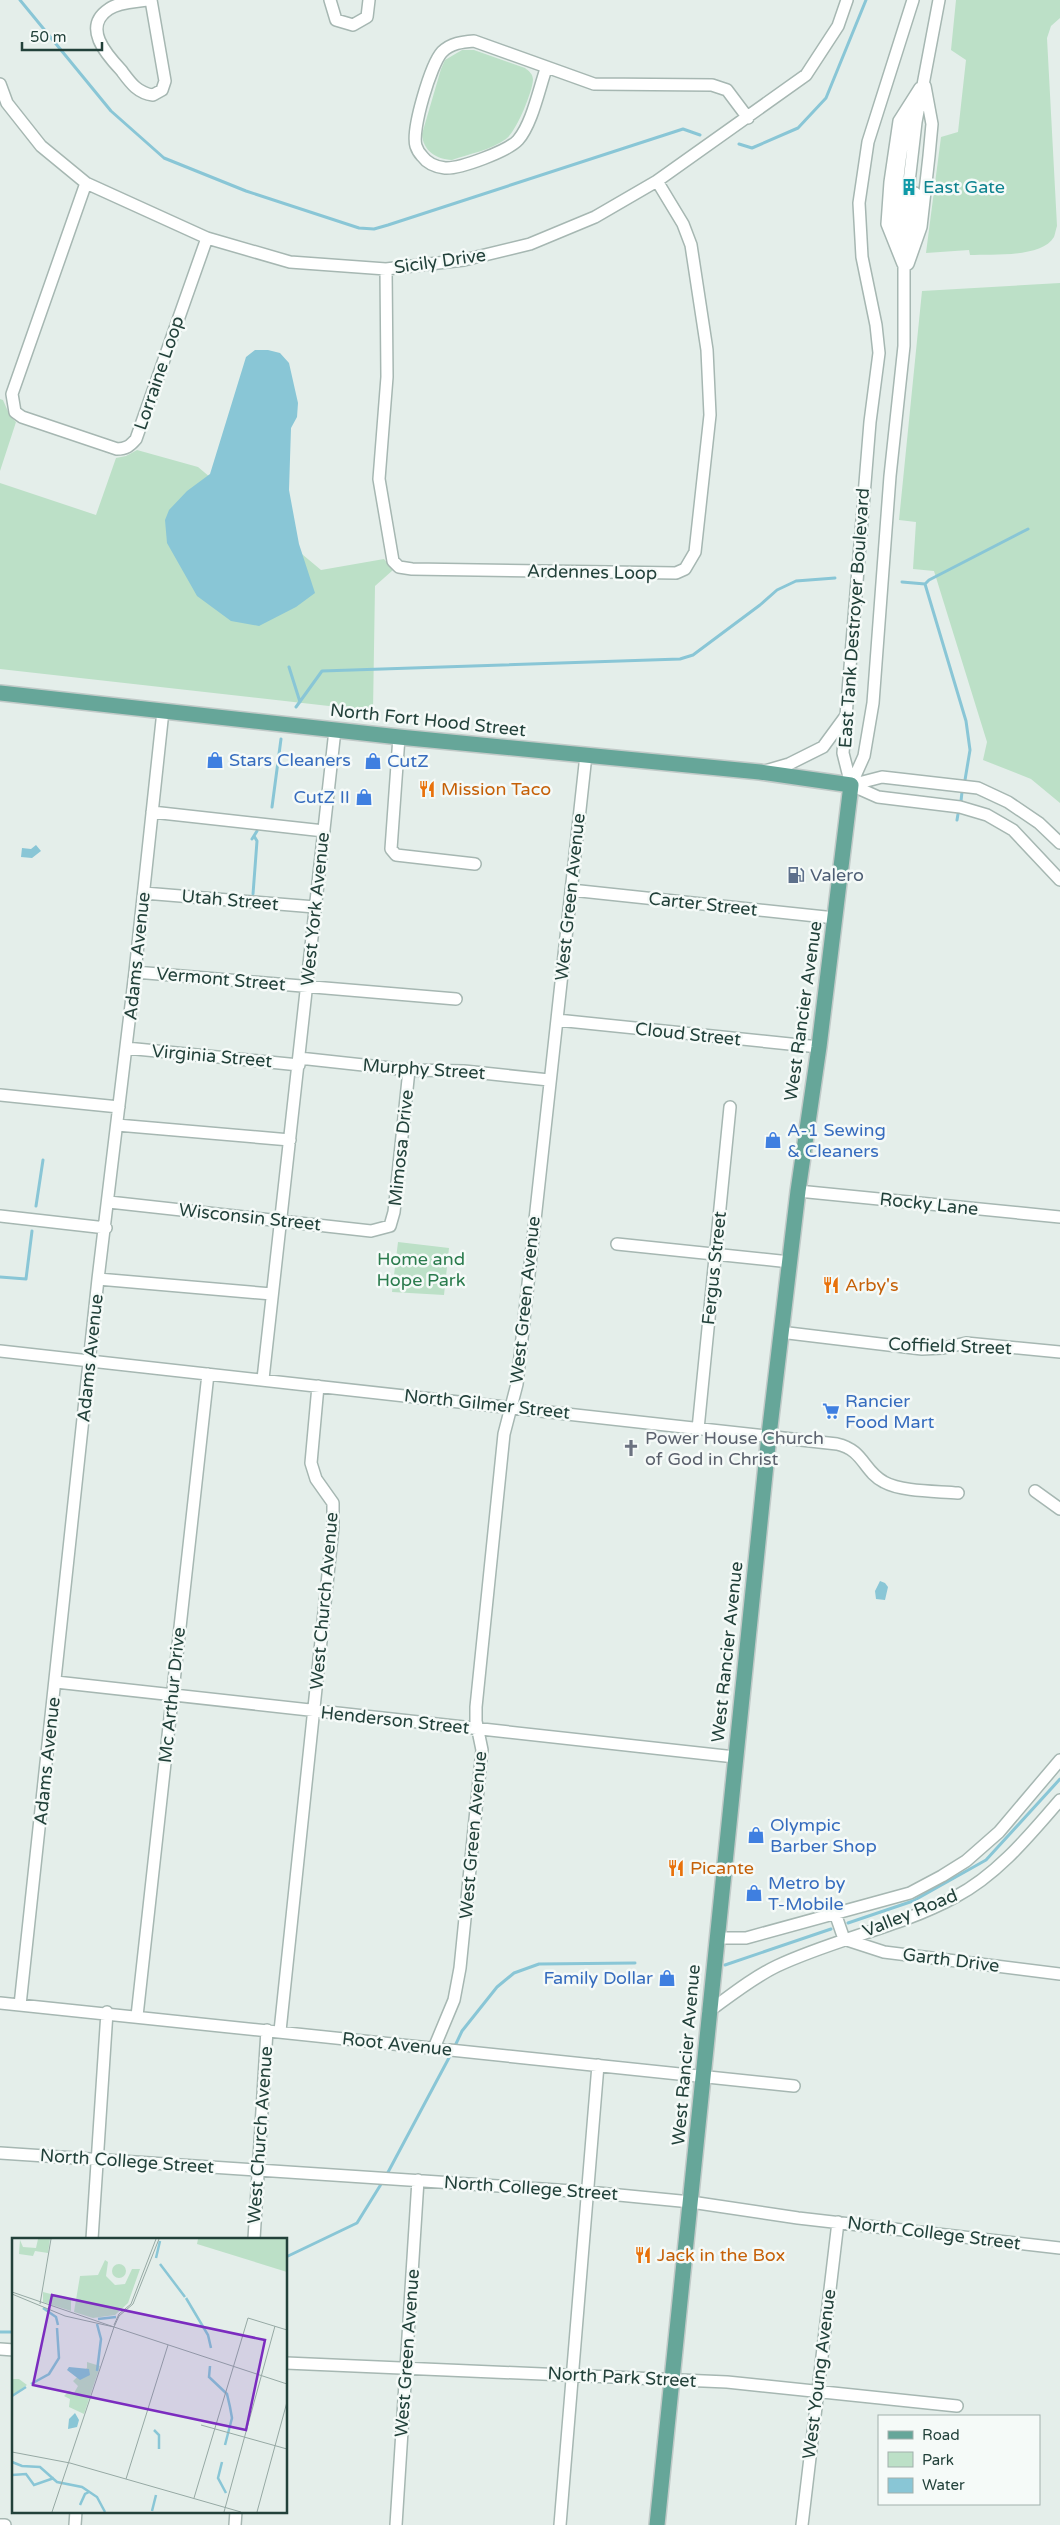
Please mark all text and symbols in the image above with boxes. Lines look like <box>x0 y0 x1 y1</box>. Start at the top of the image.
scale bar <box>22 20 102 52</box>
text: 50 m <box>30 28 67 46</box>
place label: East Gate <box>923 176 1005 198</box>
building icon: East Gate <box>899 177 919 197</box>
street label: Sicily Drive <box>393 244 487 278</box>
street label: Lorraine Loop <box>129 313 189 433</box>
street label: East Tank Destroyer Boulevard <box>834 487 874 749</box>
street label: Ardennes Loop <box>527 560 657 584</box>
street label: North Fort Hood Street <box>329 699 527 741</box>
place label: Stars Cleaners <box>229 749 351 771</box>
shop icon: Stars Cleaners <box>205 750 225 770</box>
place label: CutZ <box>387 750 429 772</box>
shop icon: CutZ <box>363 751 383 771</box>
place label: Mission Taco <box>441 778 551 800</box>
restaurant icon: Mission Taco <box>417 779 437 799</box>
place label: CutZ II <box>293 786 350 808</box>
shop icon: CutZ II <box>354 787 374 807</box>
street label: West Green Avenue <box>550 812 590 982</box>
street label: West York Avenue <box>296 831 334 987</box>
place label: Valero <box>810 864 864 886</box>
fuel station icon: Valero <box>786 865 806 885</box>
street label: Utah Street <box>180 885 280 915</box>
street label: Carter Street <box>647 887 759 921</box>
street label: Adams Avenue <box>119 891 155 1021</box>
street label: West Rancier Avenue <box>779 919 827 1103</box>
street label: Vermont Street <box>155 962 287 996</box>
street label: Cloud Street <box>634 1017 742 1051</box>
street label: Virginia Street <box>151 1040 273 1072</box>
street label: Murphy Street <box>362 1054 486 1084</box>
street label: Mimosa Drive <box>384 1089 418 1207</box>
place label: A-1 Sewing & Cleaners <box>787 1119 886 1162</box>
shop icon: A-1 Sewing & Cleaners <box>763 1130 783 1150</box>
street label: Rocky Lane <box>879 1188 979 1220</box>
street label: Wisconsin Street <box>178 1199 322 1235</box>
street label: Fergus Street <box>697 1210 731 1326</box>
street label: West Green Avenue <box>505 1215 545 1385</box>
park label: Home and Hope Park <box>377 1248 466 1291</box>
place label: Arby's <box>845 1274 899 1296</box>
restaurant icon: Arby's <box>821 1275 841 1295</box>
street label: Adams Avenue <box>72 1293 108 1423</box>
street label: Coffield Street <box>888 1333 1012 1359</box>
street label: North Gilmer Street <box>403 1384 571 1424</box>
place label: Rancier Food Mart <box>845 1390 935 1433</box>
supermarket icon: Rancier Food Mart <box>821 1401 841 1421</box>
place label: Power House Church of God in Christ <box>645 1427 824 1470</box>
church icon: Power House Church of God in Christ <box>621 1438 641 1458</box>
street label: West Church Avenue <box>305 1511 343 1691</box>
street label: West Rancier Avenue <box>707 1560 747 1744</box>
street label: Mc Arthur Drive <box>154 1626 190 1764</box>
street label: Adams Avenue <box>29 1696 65 1826</box>
street label: Henderson Street <box>319 1701 471 1739</box>
street label: West Green Avenue <box>455 1750 491 1920</box>
place label: Olympic Barber Shop <box>770 1814 877 1857</box>
shop icon: Olympic Barber Shop <box>746 1825 766 1845</box>
place label: Picante <box>690 1857 754 1879</box>
restaurant icon: Picante <box>666 1858 686 1878</box>
place label: Metro by T-Mobile <box>768 1872 846 1915</box>
shop icon: Metro by T-Mobile <box>744 1883 764 1903</box>
street label: Valley Road <box>859 1884 961 1942</box>
street label: Garth Drive <box>901 1943 1001 1977</box>
street label: West Rancier Avenue <box>667 1963 705 2147</box>
place label: Family Dollar <box>543 1967 653 1989</box>
shop icon: Family Dollar <box>657 1968 677 1988</box>
street label: Root Avenue <box>341 2027 453 2061</box>
street label: West Church Avenue <box>243 2045 277 2225</box>
street label: North College Street <box>39 2144 215 2178</box>
street label: North College Street <box>443 2171 619 2205</box>
street label: North College Street <box>846 2211 1022 2255</box>
inset map <box>12 2238 288 2512</box>
place label: Jack in the Box <box>657 2244 785 2266</box>
restaurant icon: Jack in the Box <box>633 2245 653 2265</box>
street label: West Green Avenue <box>390 2268 424 2438</box>
street label: West Young Avenue <box>798 2288 840 2460</box>
street label: North Park Street <box>547 2362 697 2392</box>
legend <box>878 2415 1040 2505</box>
text: Road <box>922 2426 960 2444</box>
text: Park <box>922 2451 954 2469</box>
text: Water <box>922 2476 965 2494</box>

